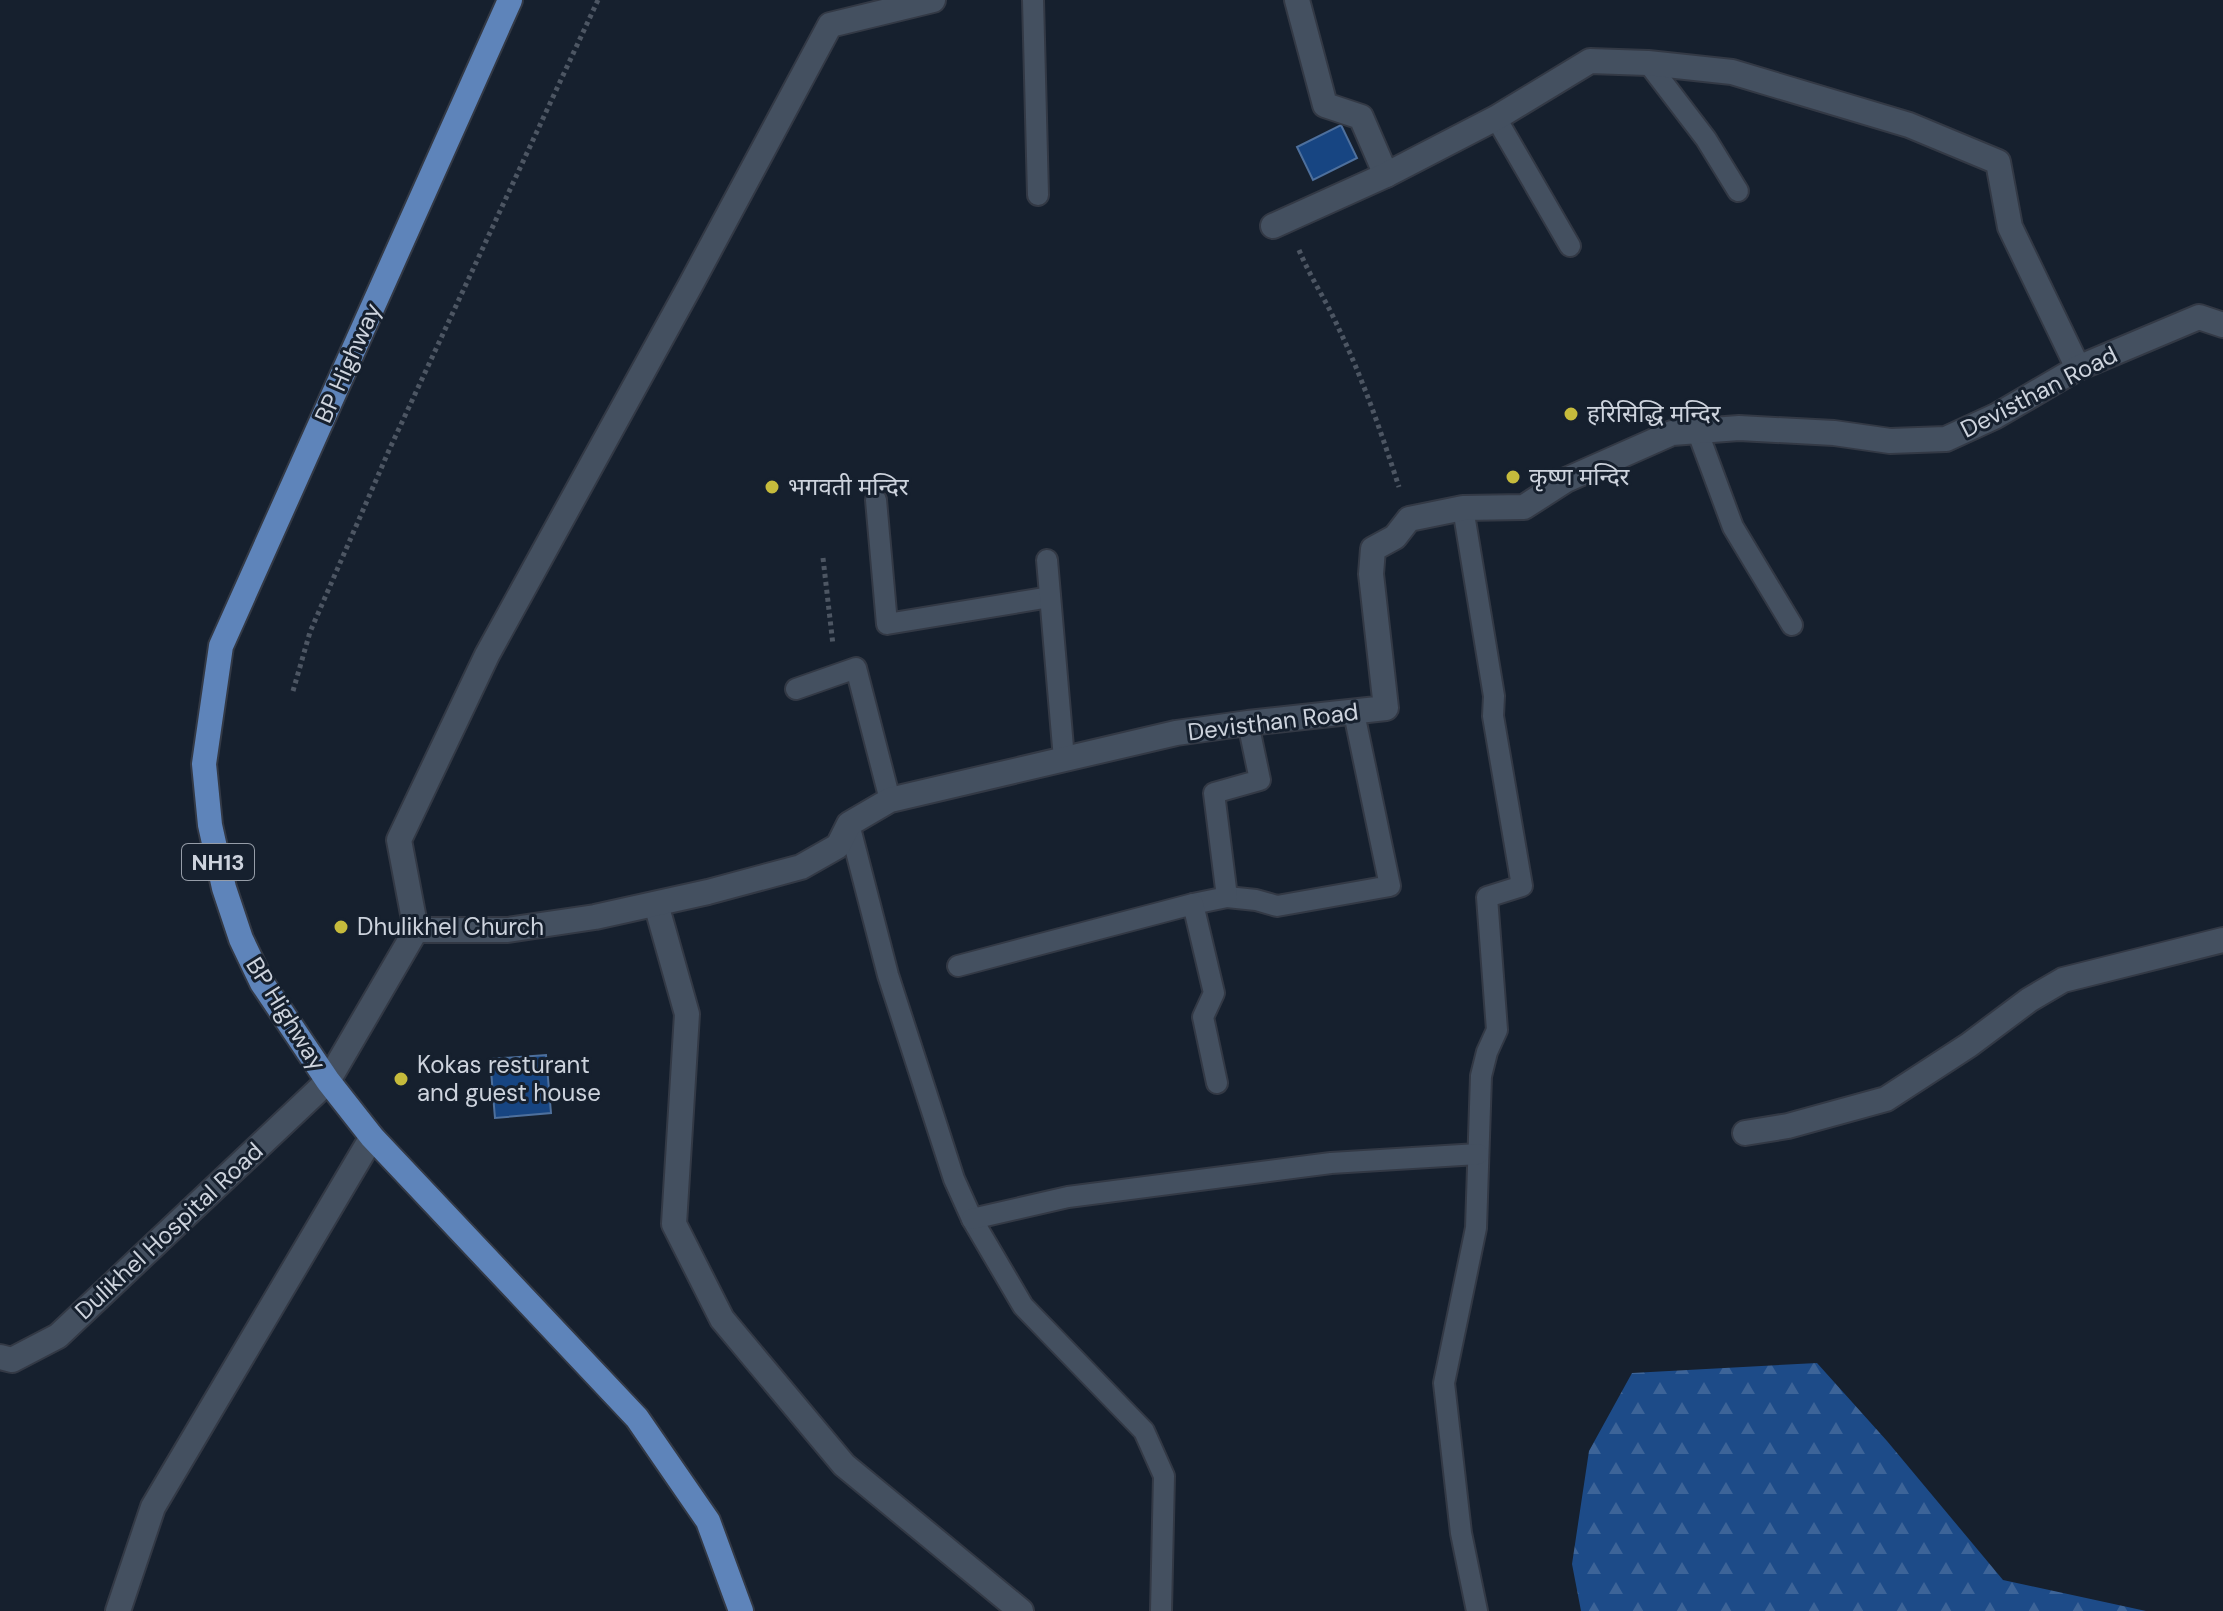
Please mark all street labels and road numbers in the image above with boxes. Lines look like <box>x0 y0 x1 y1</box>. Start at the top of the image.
street label: BP Highway <box>307 298 388 428</box>
street label: Devisthan Road <box>1955 339 2122 444</box>
street label: Devisthan Road <box>1186 696 1360 747</box>
road number: NH13 <box>182 844 254 880</box>
street label: BP Highway <box>239 951 333 1076</box>
street label: Dulikhel Hospital Road <box>68 1135 269 1326</box>

